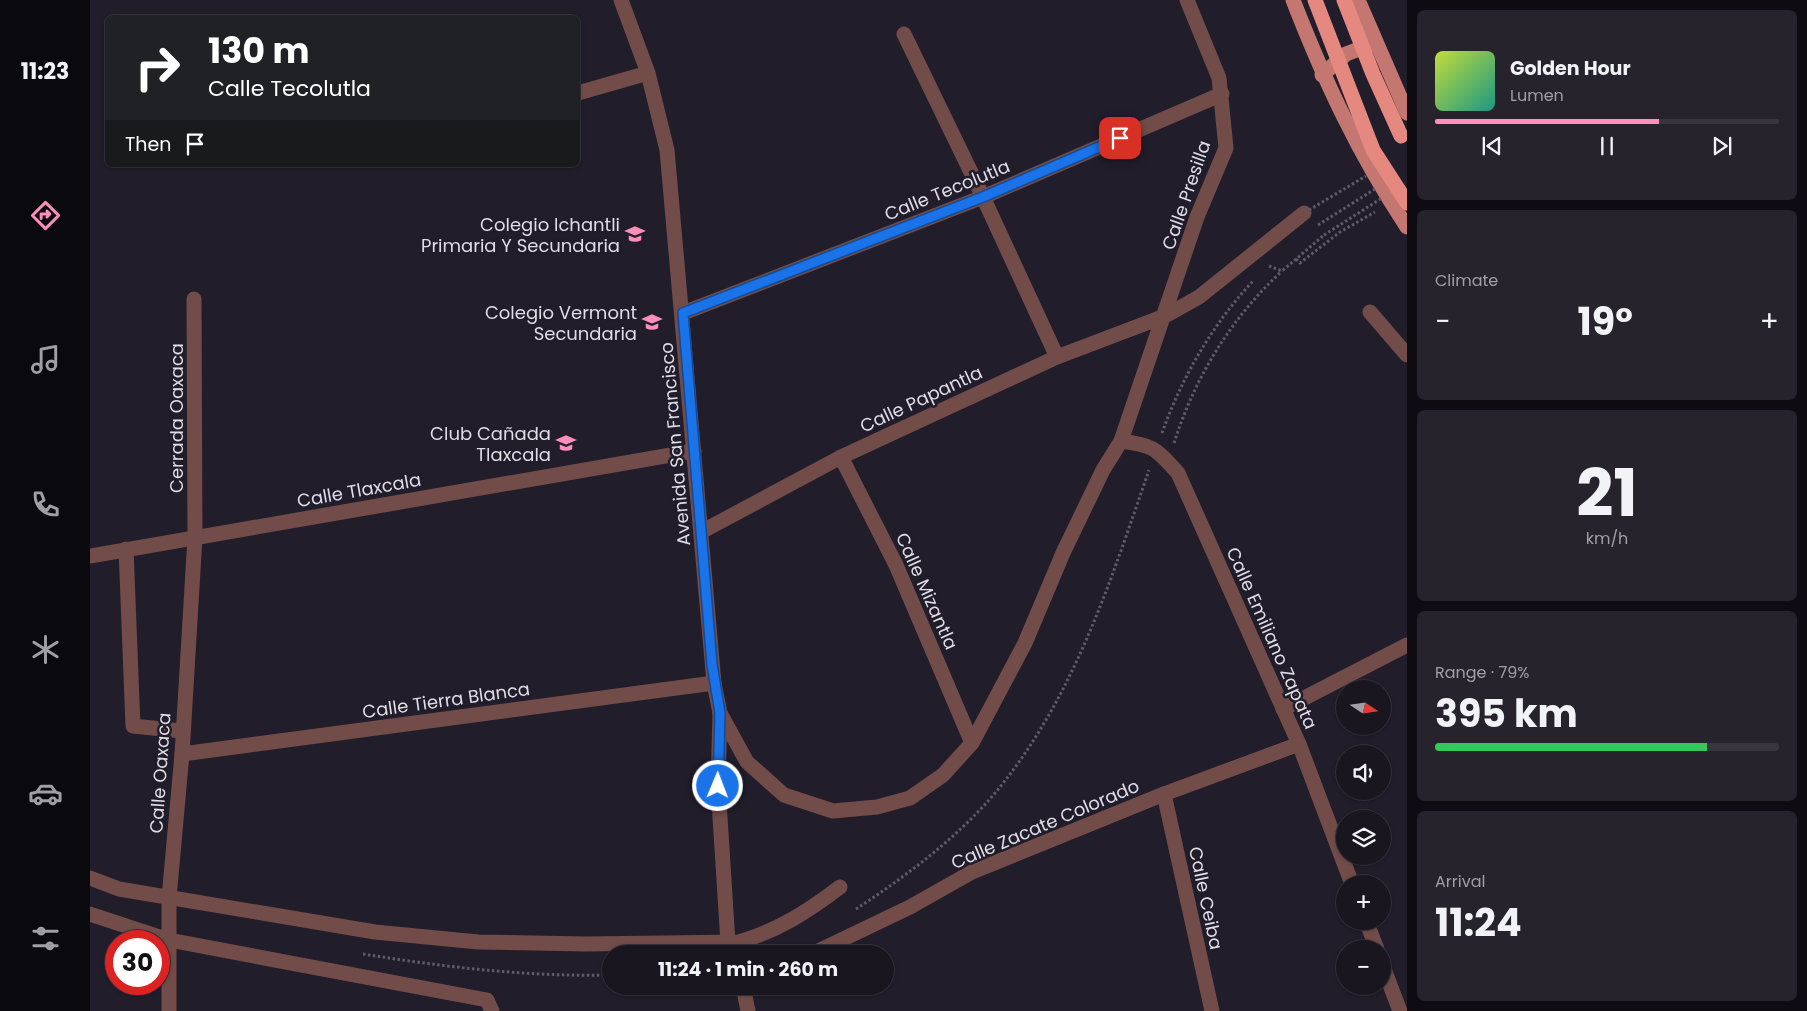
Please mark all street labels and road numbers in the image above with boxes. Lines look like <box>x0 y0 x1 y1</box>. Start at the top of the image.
street label: Calle Presilla <box>1156 137 1216 253</box>
street label: Calle Tecolutla <box>881 153 1013 227</box>
street label: Avenida San Francisco <box>654 341 696 547</box>
street label: Cerrada Oaxaca <box>164 343 189 493</box>
street label: Calle Papantla <box>856 360 986 438</box>
street label: Calle Tlaxcala <box>295 467 423 513</box>
street label: Calle Mizantla <box>890 528 964 654</box>
street label: Calle Emiliano Zapata <box>1221 543 1323 733</box>
street label: Calle Tierra Blanca <box>361 676 531 724</box>
street label: Calle Oaxaca <box>143 712 177 834</box>
street label: Calle Zacate Colorado <box>947 773 1143 875</box>
street label: Calle Ceiba <box>1183 844 1229 952</box>

